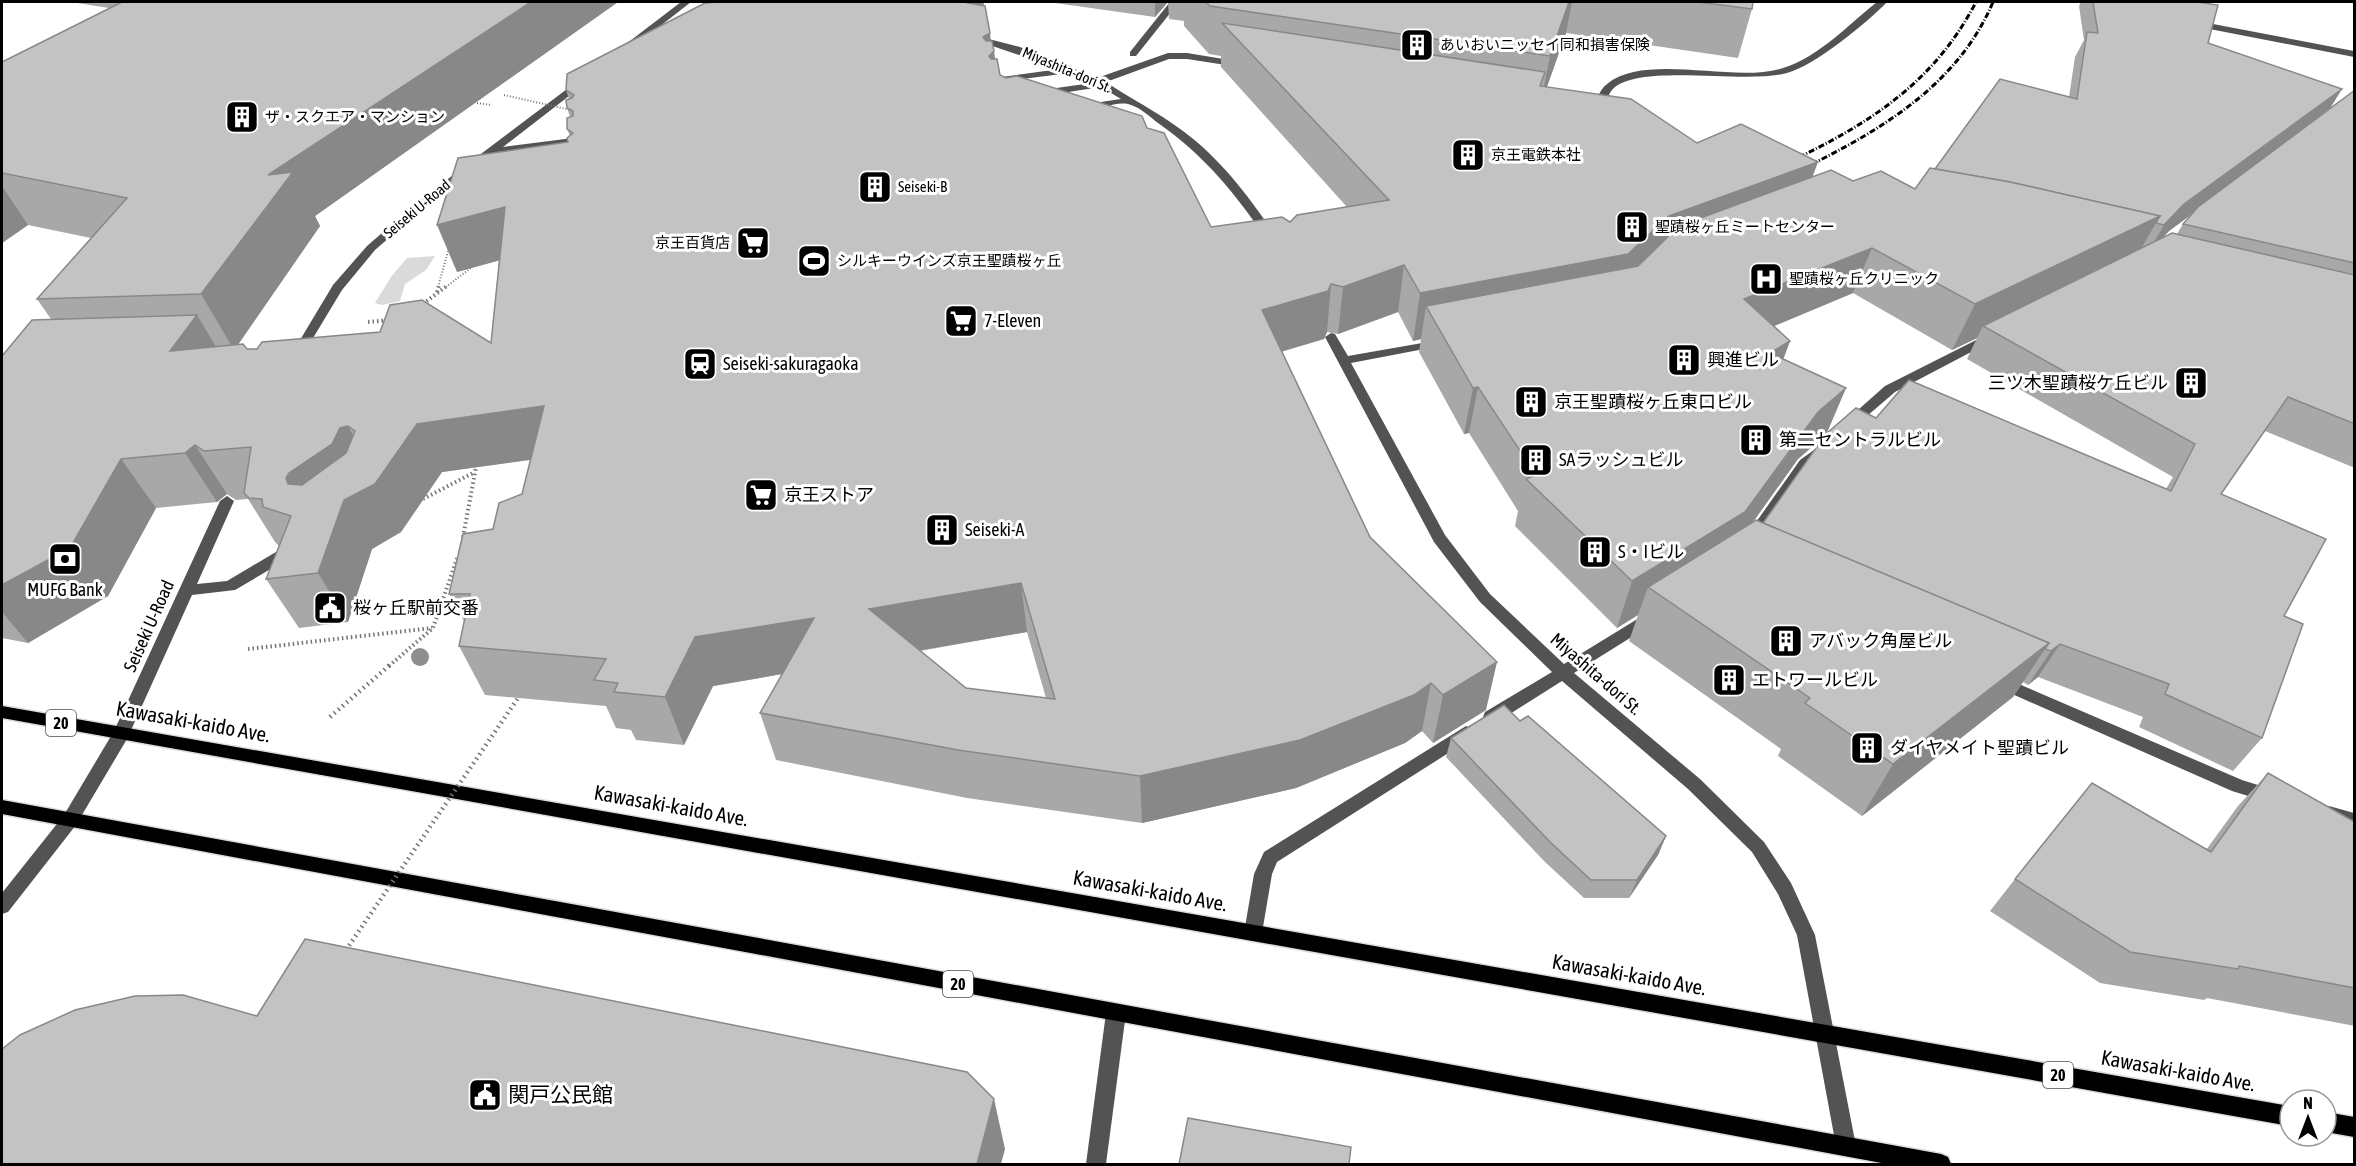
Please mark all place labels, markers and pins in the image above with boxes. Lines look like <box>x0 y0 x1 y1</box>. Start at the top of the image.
building icon: あいおいニッセイ同和損害保険 <box>1399 27 1435 63</box>
place label: あいおいニッセイ同和損害保険 <box>1440 36 1650 53</box>
building icon: ザ・スクエア・マンション <box>224 99 260 135</box>
place label: ザ・スクエア・マンション <box>265 108 445 125</box>
building icon: 京王電鉄本社 <box>1450 137 1486 173</box>
place label: 京王電鉄本社 <box>1491 146 1581 163</box>
building icon: Seiseki-B <box>857 169 893 205</box>
place label: Seiseki-B <box>898 178 947 195</box>
building icon: 聖蹟桜ヶ丘ミートセンター <box>1614 209 1650 245</box>
place label: 聖蹟桜ヶ丘ミートセンター <box>1655 218 1835 235</box>
supermarket icon: 京王百貨店 <box>735 225 771 261</box>
place label: 京王百貨店 <box>655 234 730 251</box>
sports icon: シルキーウインズ京王聖蹟桜ヶ丘 <box>796 243 832 279</box>
place label: シルキーウインズ京王聖蹟桜ヶ丘 <box>837 252 1062 269</box>
hospital icon: 聖蹟桜ヶ丘クリニック <box>1748 261 1784 297</box>
place label: 聖蹟桜ヶ丘クリニック <box>1789 270 1939 287</box>
supermarket icon: 7-Eleven <box>943 303 979 339</box>
place label: 7-Eleven <box>984 310 1041 331</box>
building icon: 興進ビル <box>1666 342 1702 378</box>
station icon: Seiseki-sakuragaoka <box>682 346 718 382</box>
place label: 興進ビル <box>1707 349 1779 370</box>
place label: Seiseki-sakuragaoka <box>723 353 859 374</box>
building icon: 三ツ木聖蹟桜ケ丘ビル <box>2173 365 2209 401</box>
place label: 三ツ木聖蹟桜ケ丘ビル <box>1988 372 2168 393</box>
building icon: 京王聖蹟桜ヶ丘東口ビル <box>1513 384 1549 420</box>
place label: 京王聖蹟桜ヶ丘東口ビル <box>1554 391 1752 412</box>
building icon: 第二セントラルビル <box>1738 422 1774 458</box>
place label: 第二セントラルビル <box>1779 429 1941 450</box>
building icon: SAラッシュビル <box>1518 442 1554 478</box>
place label: SAラッシュビル <box>1559 449 1683 470</box>
supermarket icon: 京王ストア <box>743 477 779 513</box>
place label: 京王ストア <box>784 484 874 505</box>
building icon: Seiseki-A <box>924 512 960 548</box>
place label: Seiseki-A <box>965 519 1024 540</box>
building icon: S・Iビル <box>1577 534 1613 570</box>
bank icon: MUFG Bank <box>47 541 83 577</box>
place label: S・Iビル <box>1618 541 1684 562</box>
place label: MUFG Bank <box>27 579 103 600</box>
public building icon: 桜ヶ丘駅前交番 <box>312 590 348 626</box>
place label: 桜ヶ丘駅前交番 <box>353 597 479 618</box>
building icon: アバック角屋ビル <box>1768 623 1804 659</box>
place label: アバック角屋ビル <box>1809 630 1952 651</box>
building icon: エトワールビル <box>1711 662 1747 698</box>
place label: エトワールビル <box>1752 669 1878 690</box>
building icon: ダイヤメイト聖蹟ビル <box>1849 730 1885 766</box>
place label: ダイヤメイト聖蹟ビル <box>1890 737 2069 758</box>
public building icon: 関戸公民館 <box>467 1077 503 1113</box>
place label: 関戸公民館 <box>508 1082 613 1106</box>

